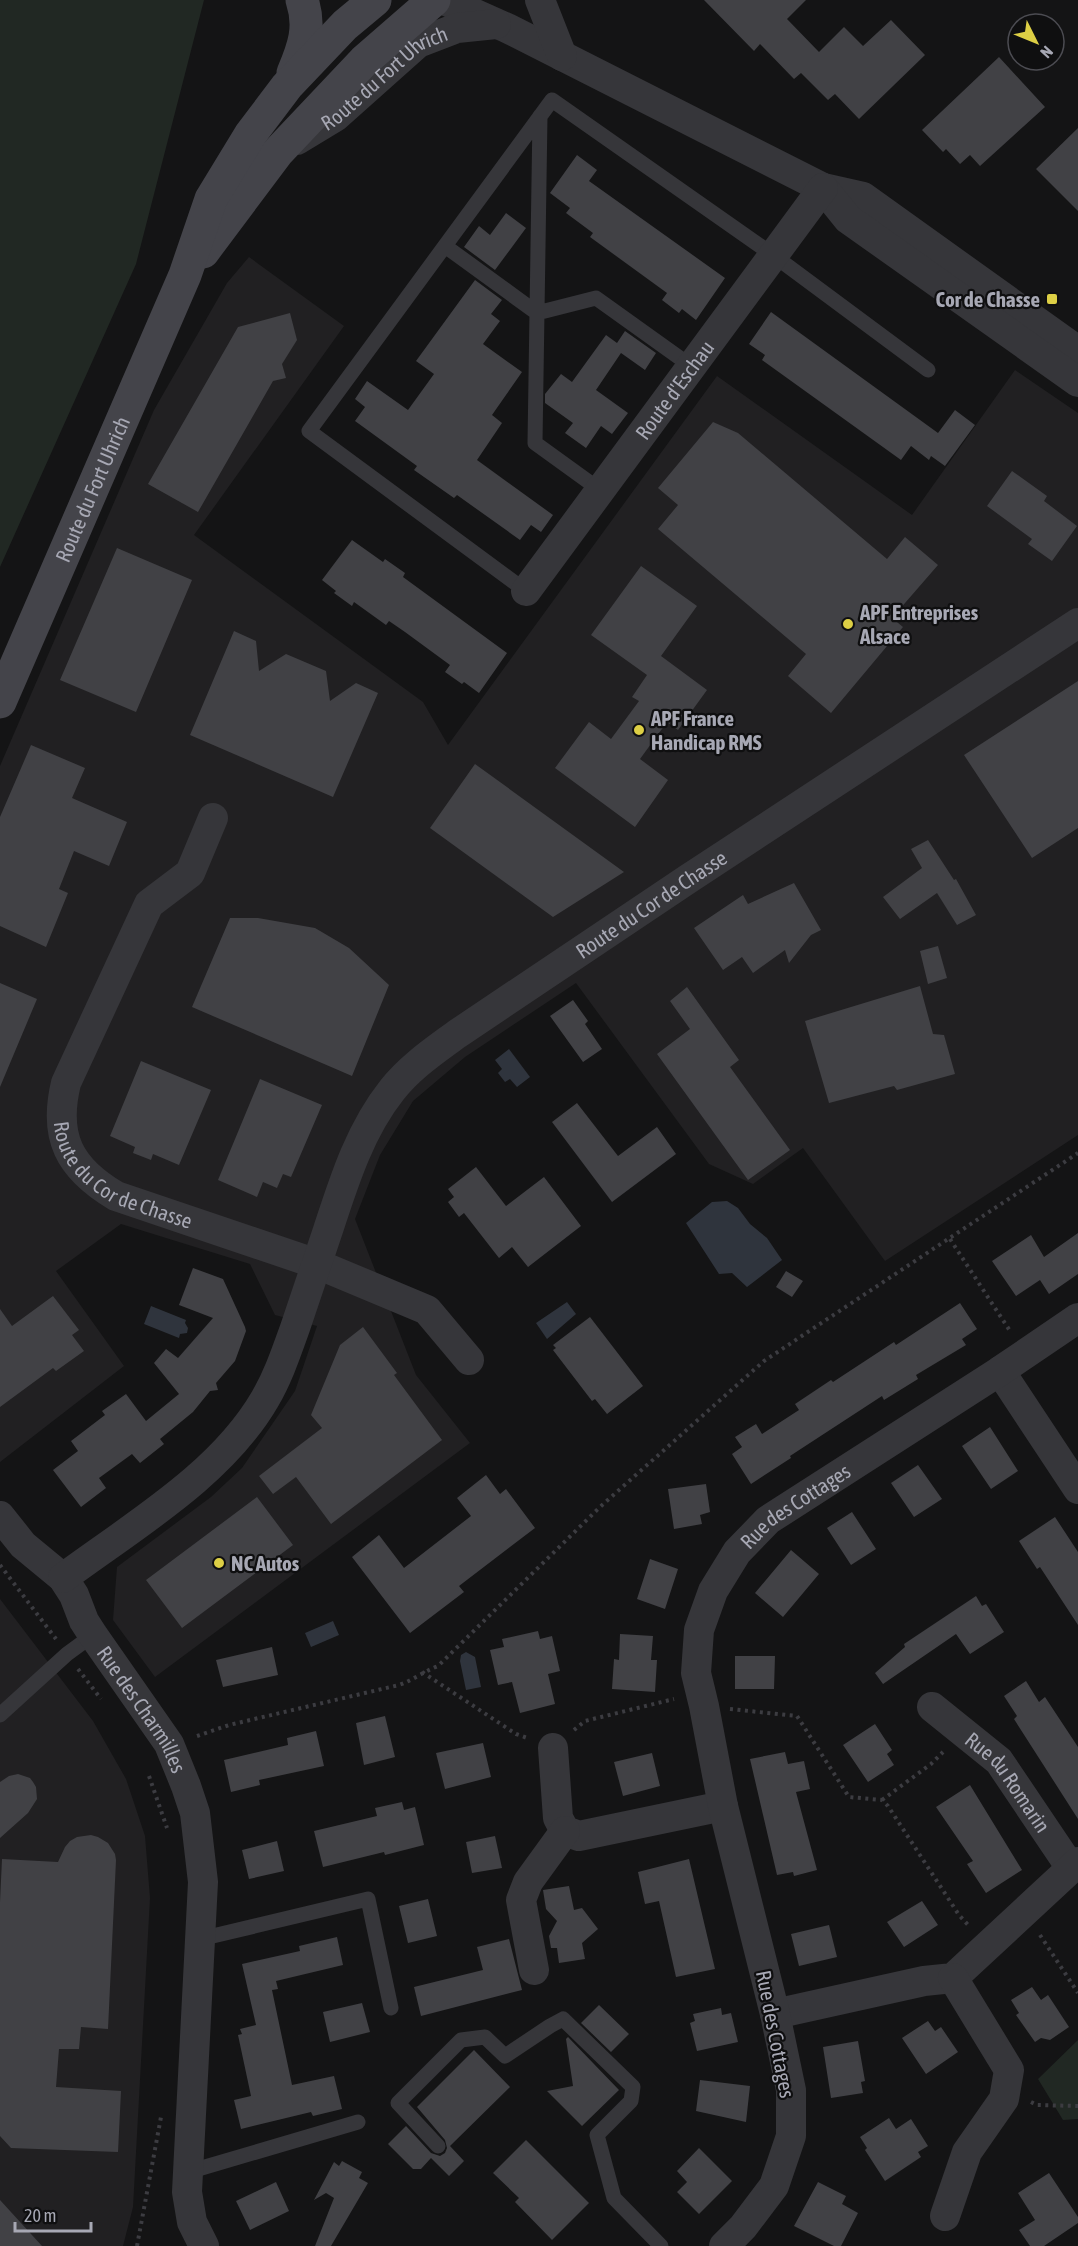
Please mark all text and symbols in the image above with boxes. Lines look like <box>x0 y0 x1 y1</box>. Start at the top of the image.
north arrow <box>1006 12 1066 72</box>
street label: Route du Fort Uhrich <box>316 21 451 135</box>
text: N <box>1037 43 1057 62</box>
place label: Cor de Chasse <box>935 287 1040 311</box>
marker: Cor de Chasse <box>1045 292 1059 306</box>
street label: Route d'Eschau <box>630 336 719 444</box>
street label: Route du Fort Uhrich <box>50 413 134 566</box>
place label: APF Entreprises Alsace <box>859 600 979 648</box>
marker: APF Entreprises Alsace <box>841 617 855 631</box>
place label: APF France Handicap RMS <box>650 706 762 754</box>
marker: APF France Handicap RMS <box>632 723 646 737</box>
street label: Route du Cor de Chasse <box>571 845 731 963</box>
street label: Route du Cor de Chasse <box>50 1120 195 1233</box>
street label: Rue des Cottages <box>735 1459 854 1553</box>
place label: NC Autos <box>231 1551 300 1575</box>
marker: NC Autos <box>212 1556 226 1570</box>
street label: Rue des Charmilles <box>92 1641 191 1776</box>
street label: Rue du Romarin <box>961 1727 1055 1837</box>
street label: Rue des Cottages <box>752 1968 800 2100</box>
scale bar <box>15 2195 92 2233</box>
text: 20 m <box>24 2205 56 2226</box>

